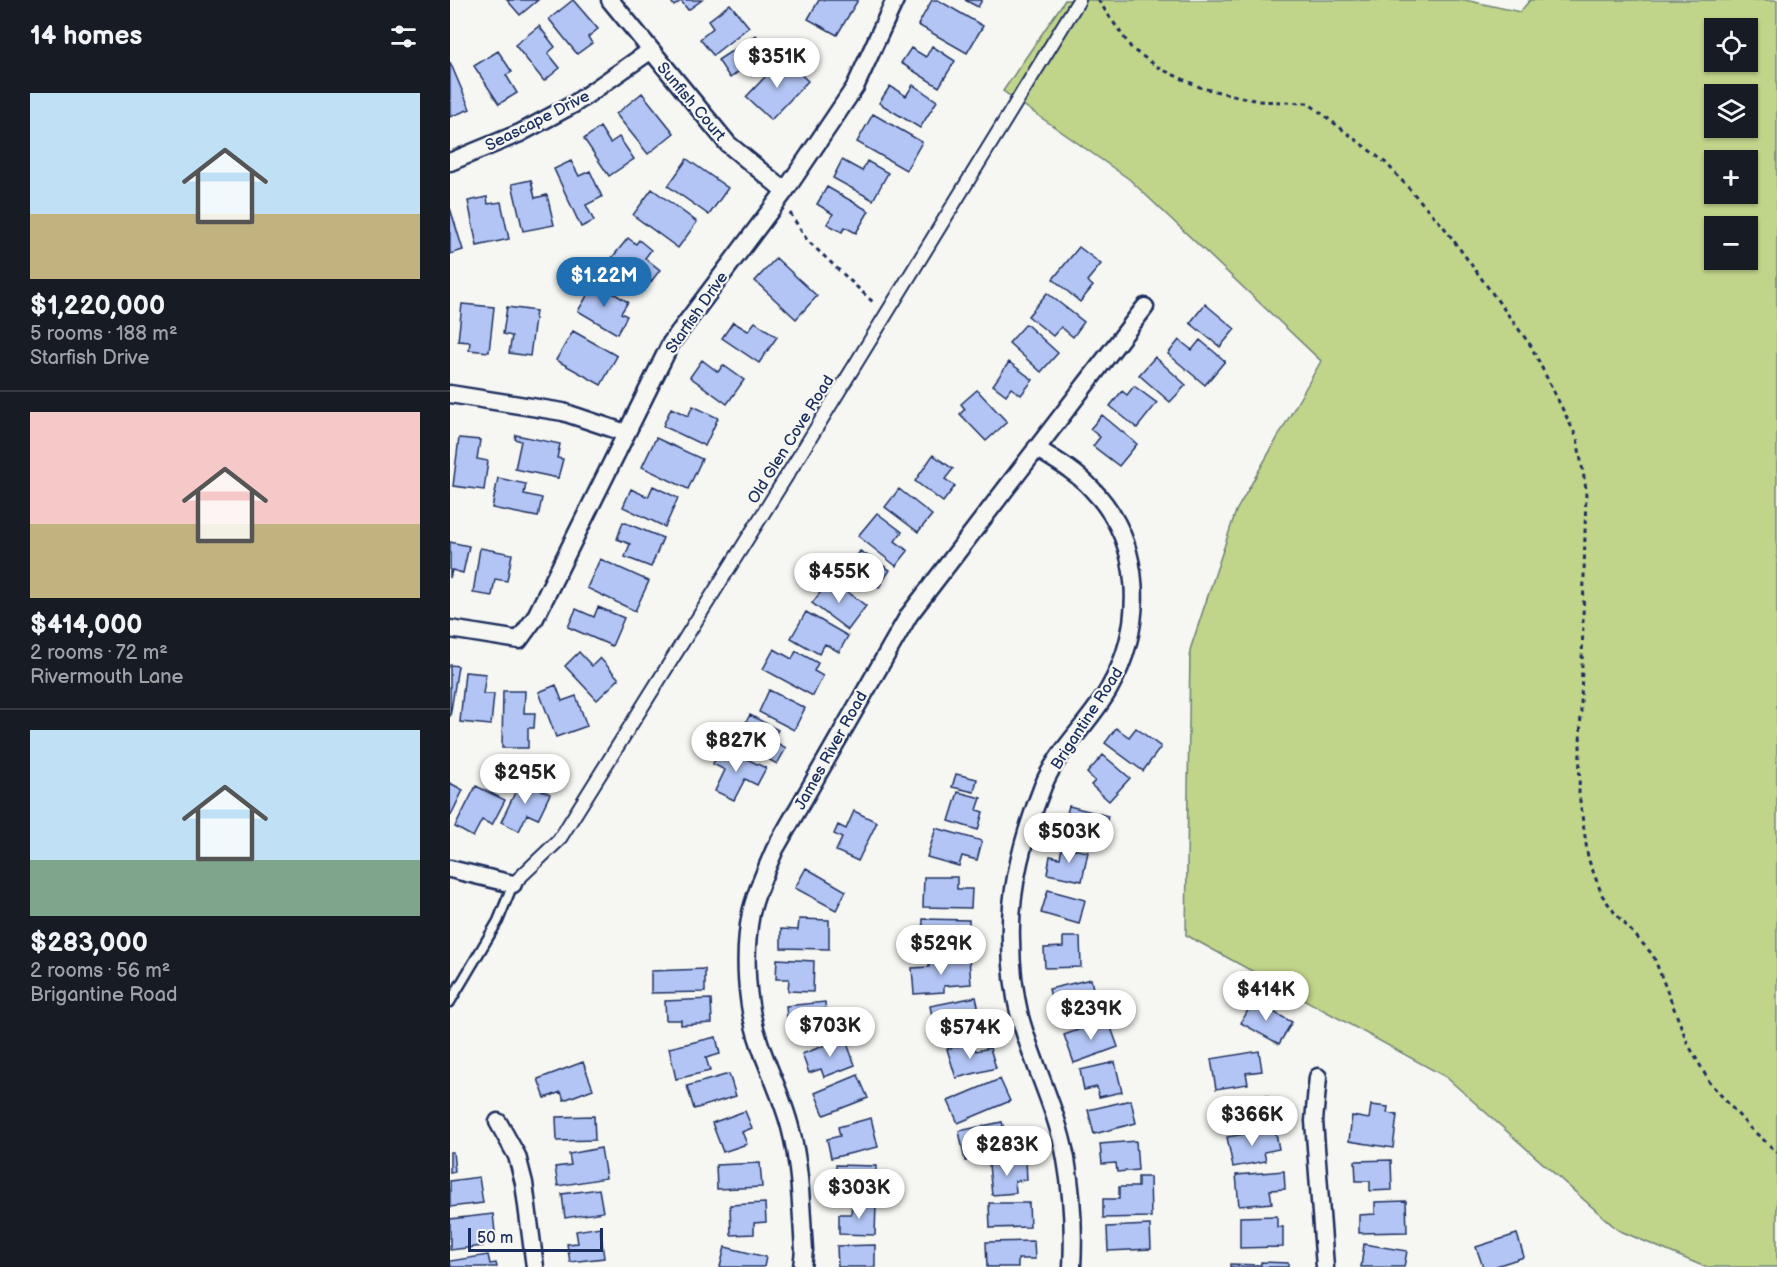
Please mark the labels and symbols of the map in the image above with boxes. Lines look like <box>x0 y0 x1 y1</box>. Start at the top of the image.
pin: $351K <box>735 38 819 89</box>
street label: Sunfish Court <box>653 59 729 145</box>
street label: Seascape Drive <box>482 87 593 156</box>
pin: $1.22M <box>555 257 653 308</box>
street label: Starfish Drive <box>662 268 733 357</box>
street label: Old Glen Cove Road <box>744 372 838 507</box>
pin: $455K <box>797 553 881 604</box>
street label: Brigantine Road <box>1047 664 1127 773</box>
street label: James River Road <box>791 688 872 813</box>
pin: $827K <box>694 722 778 773</box>
pin: $295K <box>483 754 567 805</box>
pin: $503K <box>1027 813 1111 864</box>
pin: $529K <box>899 925 983 976</box>
pin: $414K <box>1224 971 1308 1022</box>
pin: $239K <box>1049 990 1133 1041</box>
pin: $703K <box>788 1007 872 1058</box>
pin: $574K <box>928 1009 1012 1060</box>
pin: $366K <box>1210 1096 1294 1147</box>
pin: $283K <box>965 1126 1049 1177</box>
pin: $303K <box>817 1169 901 1220</box>
scale bar <box>468 1225 603 1252</box>

